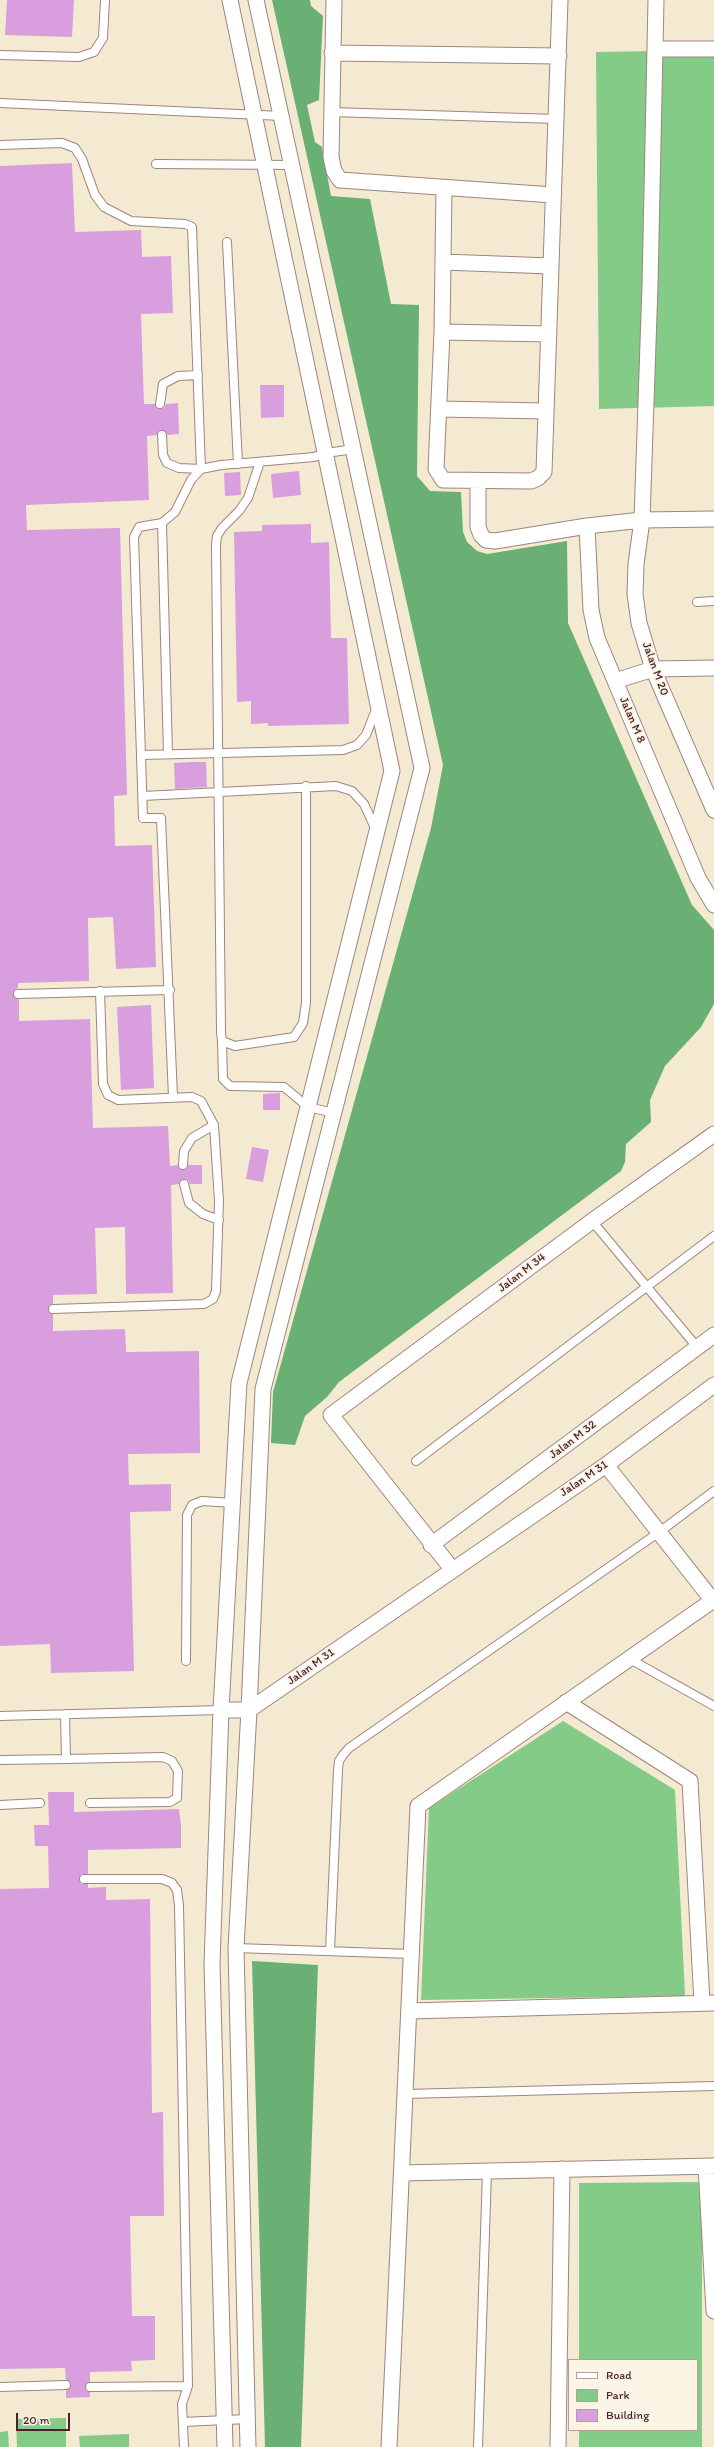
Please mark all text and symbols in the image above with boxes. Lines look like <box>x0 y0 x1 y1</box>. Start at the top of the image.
street label: Jalan M 20 <box>639 640 671 698</box>
street label: Jalan M 8 <box>616 695 648 745</box>
street label: Jalan M 34 <box>495 1250 549 1296</box>
street label: Jalan M 32 <box>547 1418 599 1462</box>
street label: Jalan M 31 <box>557 1458 611 1500</box>
street label: Jalan M 31 <box>285 1645 337 1689</box>
legend <box>568 2359 698 2431</box>
text: Road <box>606 2368 632 2382</box>
text: Park <box>606 2388 630 2402</box>
scale bar <box>18 2405 72 2431</box>
text: Building <box>606 2408 649 2422</box>
text: 20 m <box>23 2413 50 2427</box>

